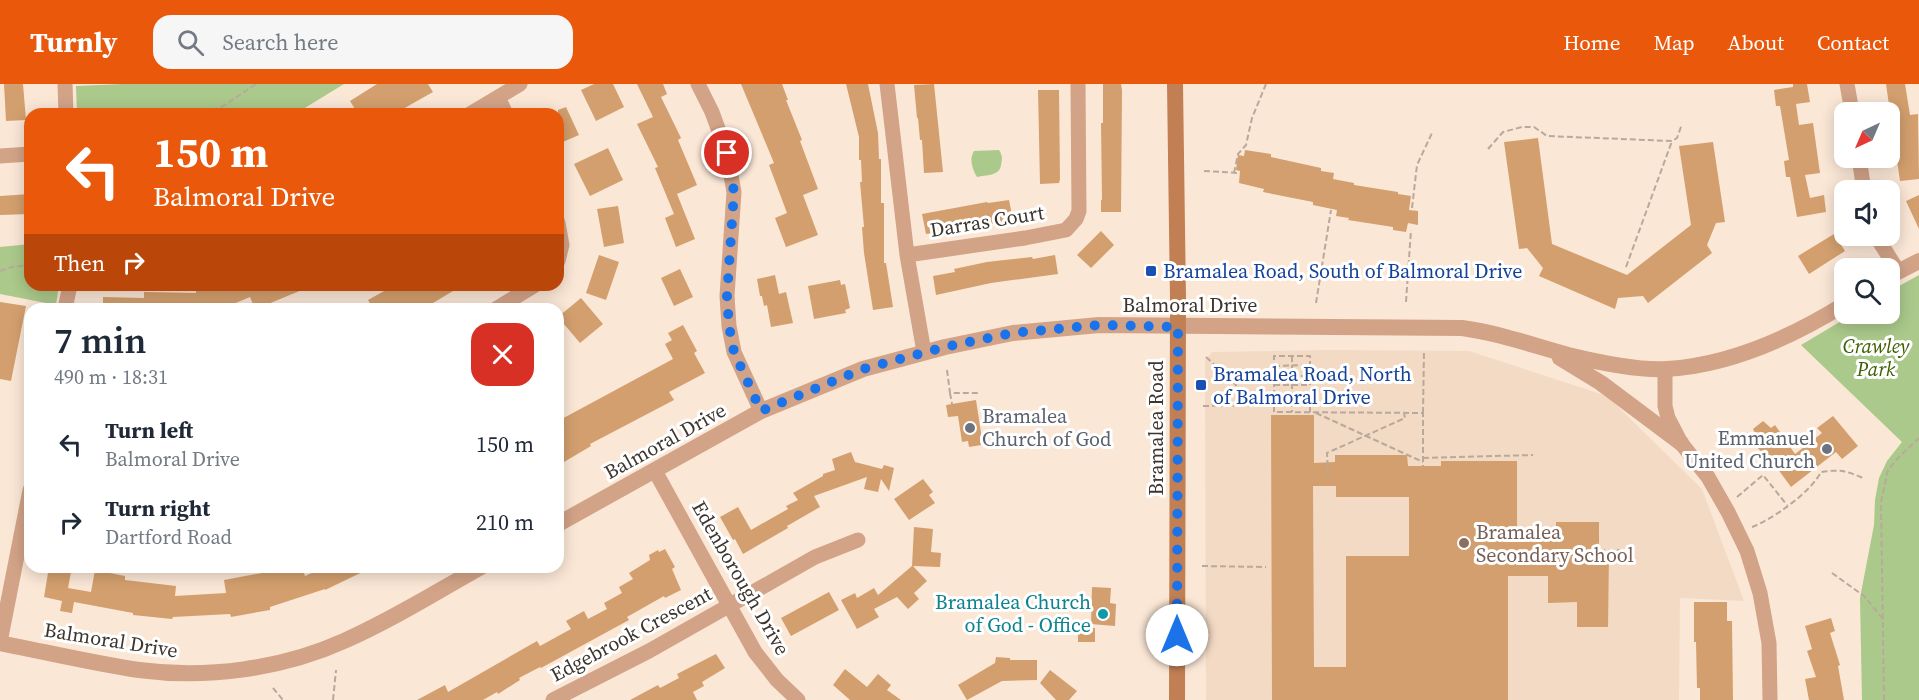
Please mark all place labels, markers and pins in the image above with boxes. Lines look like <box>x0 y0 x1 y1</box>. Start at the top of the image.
pin <box>701 127 752 178</box>
place label: Bramalea Road, South of Balmoral Drive <box>1163 257 1522 285</box>
marker: Bramalea Road, South of Balmoral Drive <box>1144 264 1158 278</box>
place label: Bramalea Road, North of Balmoral Drive <box>1213 360 1412 411</box>
marker: Bramalea Road, North of Balmoral Drive <box>1194 378 1208 392</box>
place label: Bramalea Church of God <box>982 402 1112 453</box>
marker: Bramalea Church of God <box>963 421 977 435</box>
place label: Emmanuel United Church <box>1684 424 1815 475</box>
marker: Emmanuel United Church <box>1820 442 1834 456</box>
place label: Bramalea Secondary School <box>1476 518 1634 569</box>
marker: Bramalea Secondary School <box>1457 536 1471 550</box>
place label: Bramalea Church of God - Office <box>935 588 1091 639</box>
marker: Bramalea Church of God - Office <box>1096 607 1110 621</box>

